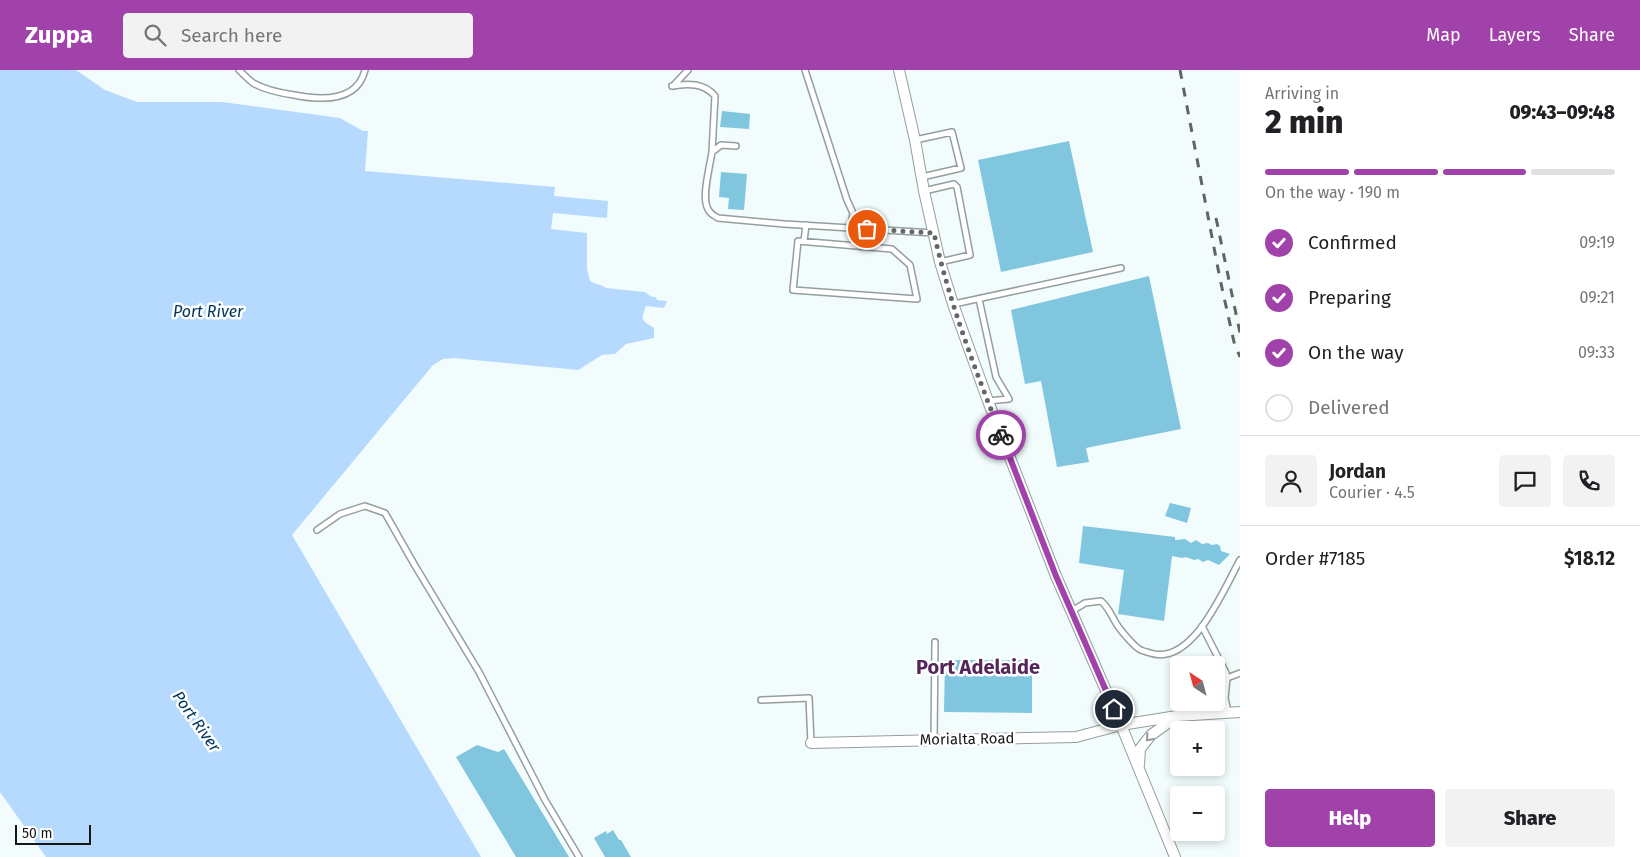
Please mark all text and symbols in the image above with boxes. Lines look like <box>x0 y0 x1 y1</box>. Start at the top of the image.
search box <box>123 13 473 58</box>
text: Zuppa <box>25 21 93 49</box>
icon: search <box>141 21 169 49</box>
text: Search here <box>181 24 282 47</box>
text: Map <box>1426 24 1461 46</box>
text: Layers <box>1489 24 1541 46</box>
text: Share <box>1569 24 1615 46</box>
text: Arriving in <box>1265 84 1339 103</box>
text: 09:43–09:48 <box>1510 101 1615 124</box>
text: 2 min <box>1265 103 1343 141</box>
text: On the way · 190 m <box>1265 183 1400 202</box>
pin <box>846 208 888 250</box>
icon: bag <box>853 215 881 243</box>
icon: check <box>1265 229 1293 257</box>
text: Confirmed <box>1308 231 1397 254</box>
text: 09:19 <box>1579 233 1615 252</box>
icon: check <box>1265 284 1293 312</box>
text: Preparing <box>1308 286 1391 309</box>
text: 09:21 <box>1580 288 1615 307</box>
water label: Port River <box>173 302 244 321</box>
icon: check <box>1265 339 1293 367</box>
text: On the way <box>1308 341 1404 364</box>
text: 09:33 <box>1578 343 1615 362</box>
text: Delivered <box>1308 396 1390 419</box>
courier <box>976 410 1026 460</box>
icon: bike <box>987 421 1015 449</box>
button: person <box>1265 455 1317 507</box>
button: chat <box>1499 455 1551 507</box>
button: phone <box>1563 455 1615 507</box>
text: Jordan <box>1329 460 1386 483</box>
text: Courier · 4.5 <box>1329 483 1415 502</box>
text: Order #7185 <box>1265 547 1365 570</box>
text: $18.12 <box>1564 547 1615 570</box>
district label: Port Adelaide <box>916 655 1040 679</box>
north arrow <box>1170 656 1225 711</box>
map controls <box>1170 656 1225 841</box>
water label: Port River <box>169 687 225 756</box>
pin <box>1093 688 1135 730</box>
icon: home <box>1100 695 1128 723</box>
button: + <box>1170 721 1225 776</box>
street label: Morialta Road <box>919 729 1015 749</box>
one-way arrow <box>1146 732 1155 741</box>
button: − <box>1170 786 1225 841</box>
button: Help <box>1265 789 1435 847</box>
button: Share <box>1445 789 1615 847</box>
scale bar <box>15 822 91 845</box>
text: 50 m <box>22 825 53 842</box>

